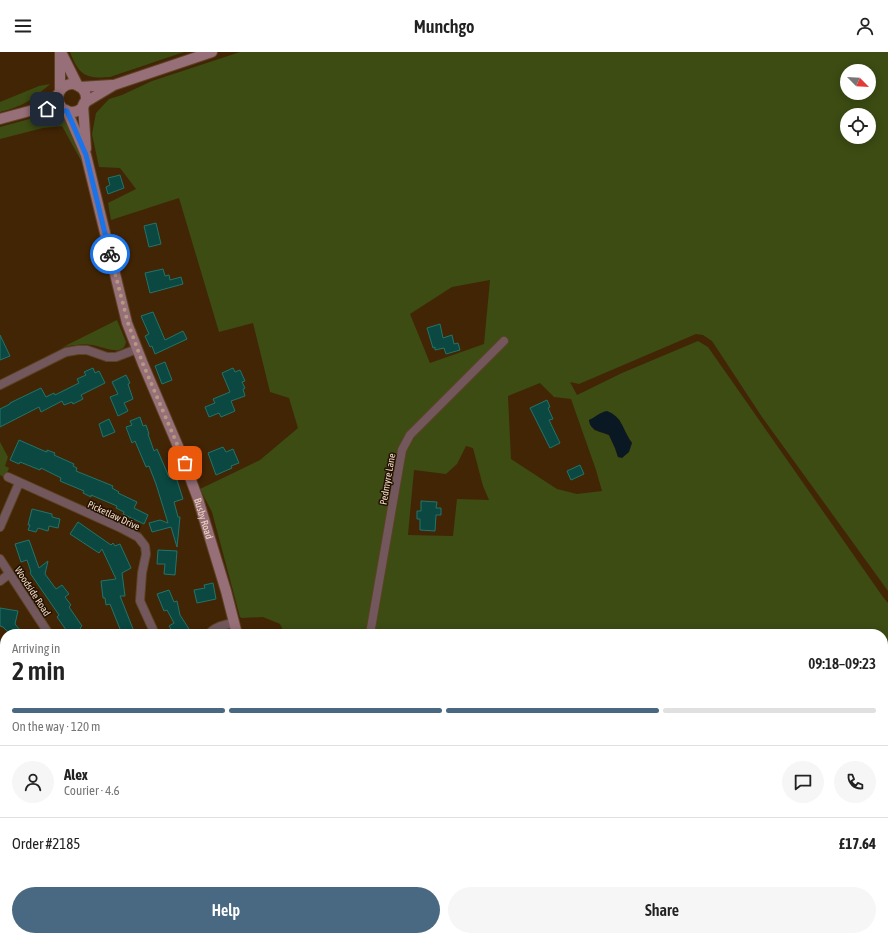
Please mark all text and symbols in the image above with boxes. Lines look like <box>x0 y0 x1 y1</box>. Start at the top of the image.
icon: menu <box>12 15 34 37</box>
icon: person <box>854 15 876 37</box>
text: Munchgo <box>414 16 474 37</box>
north arrow <box>840 64 876 100</box>
map controls <box>840 64 876 144</box>
pin <box>30 92 64 126</box>
icon: home <box>36 98 58 120</box>
button: locate <box>840 108 876 144</box>
courier <box>90 234 130 274</box>
icon: bike <box>99 243 121 265</box>
pin <box>168 446 202 480</box>
icon: bag <box>174 452 196 474</box>
street label: Pedmyre Lane <box>378 452 398 506</box>
street label: Busby Road <box>192 497 215 541</box>
street label: Picketlaw Drive <box>86 499 142 533</box>
street label: Woodside Road <box>13 565 53 618</box>
text: Arriving in <box>12 641 60 656</box>
text: 09:18–09:23 <box>808 655 876 672</box>
text: 2 min <box>12 656 65 686</box>
text: On the way · 120 m <box>12 719 100 734</box>
button: person <box>12 761 54 803</box>
button: chat <box>782 761 824 803</box>
button: phone <box>834 761 876 803</box>
text: Alex <box>64 766 88 783</box>
text: Courier · 4.6 <box>64 783 120 798</box>
text: Order #2185 <box>12 835 80 852</box>
text: £17.64 <box>839 835 876 852</box>
button: Help <box>12 887 440 933</box>
button: Share <box>448 887 876 933</box>

